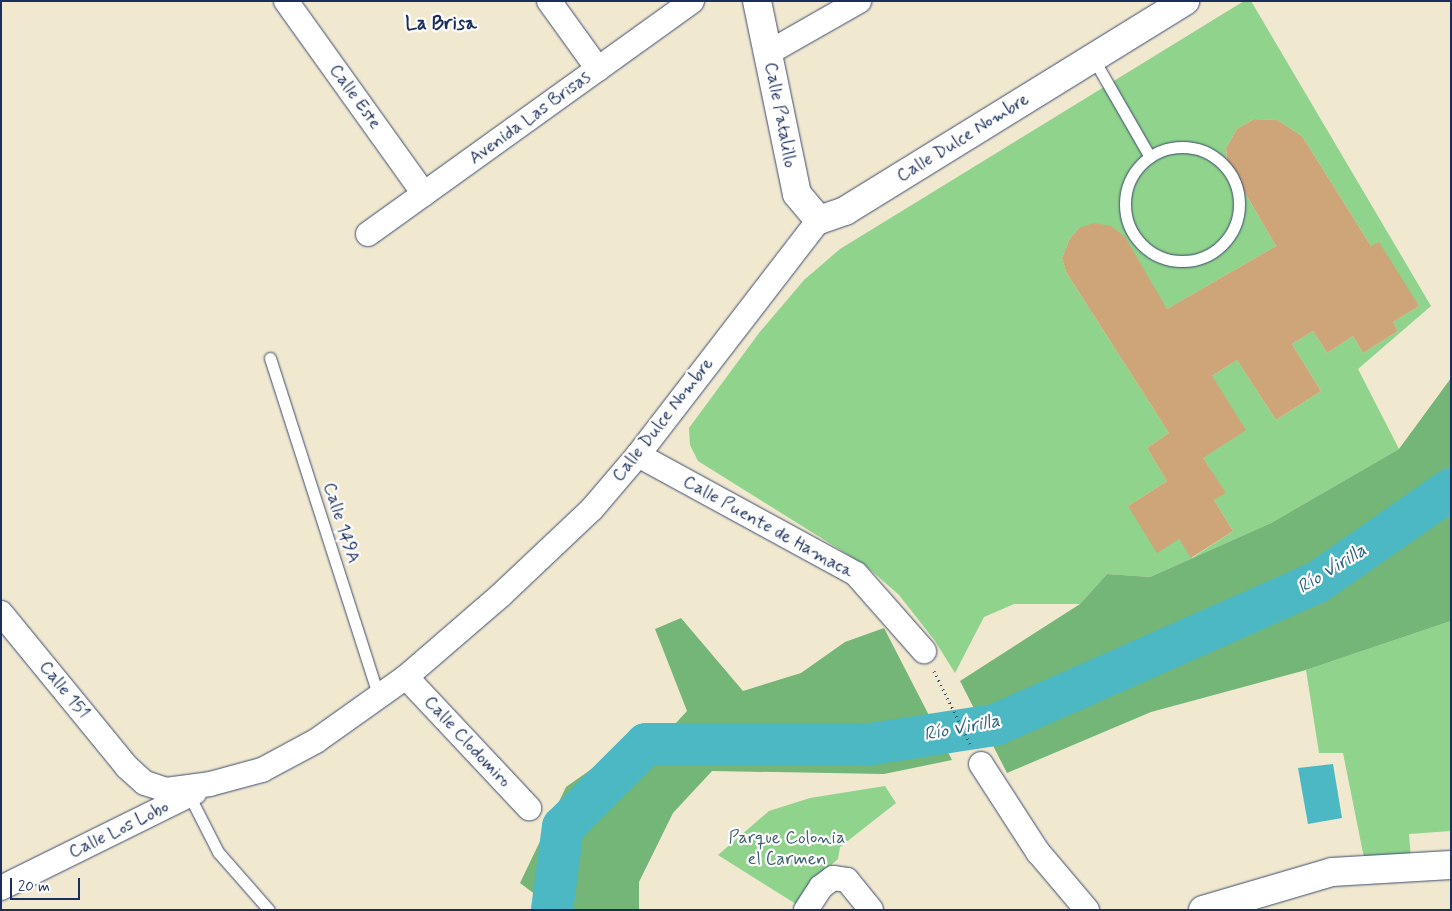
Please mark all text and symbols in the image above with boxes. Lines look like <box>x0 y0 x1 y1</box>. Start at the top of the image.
district label: La Brisa <box>407 13 475 35</box>
street label: Calle Este <box>324 60 386 134</box>
street label: Calle Patalillo <box>759 62 801 168</box>
street label: Avenida Las Brisas <box>465 67 595 169</box>
street label: Calle Dulce Nombre <box>894 89 1032 187</box>
street label: Calle Dulce Nombre <box>608 354 718 486</box>
street label: Calle Puente de Hamaca <box>680 472 856 582</box>
street label: Calle 149A <box>318 480 364 566</box>
water label: Río Virilla <box>1293 539 1371 599</box>
street label: Calle 151 <box>34 657 94 723</box>
street label: Calle Clodomiro <box>419 691 515 793</box>
water label: Río Virilla <box>921 709 1003 747</box>
street label: Calle Los Lobo <box>64 796 174 864</box>
park label: Parque Colonia el Carmen <box>728 828 846 871</box>
scale bar <box>12 868 82 900</box>
text: 20 m <box>18 877 50 897</box>

